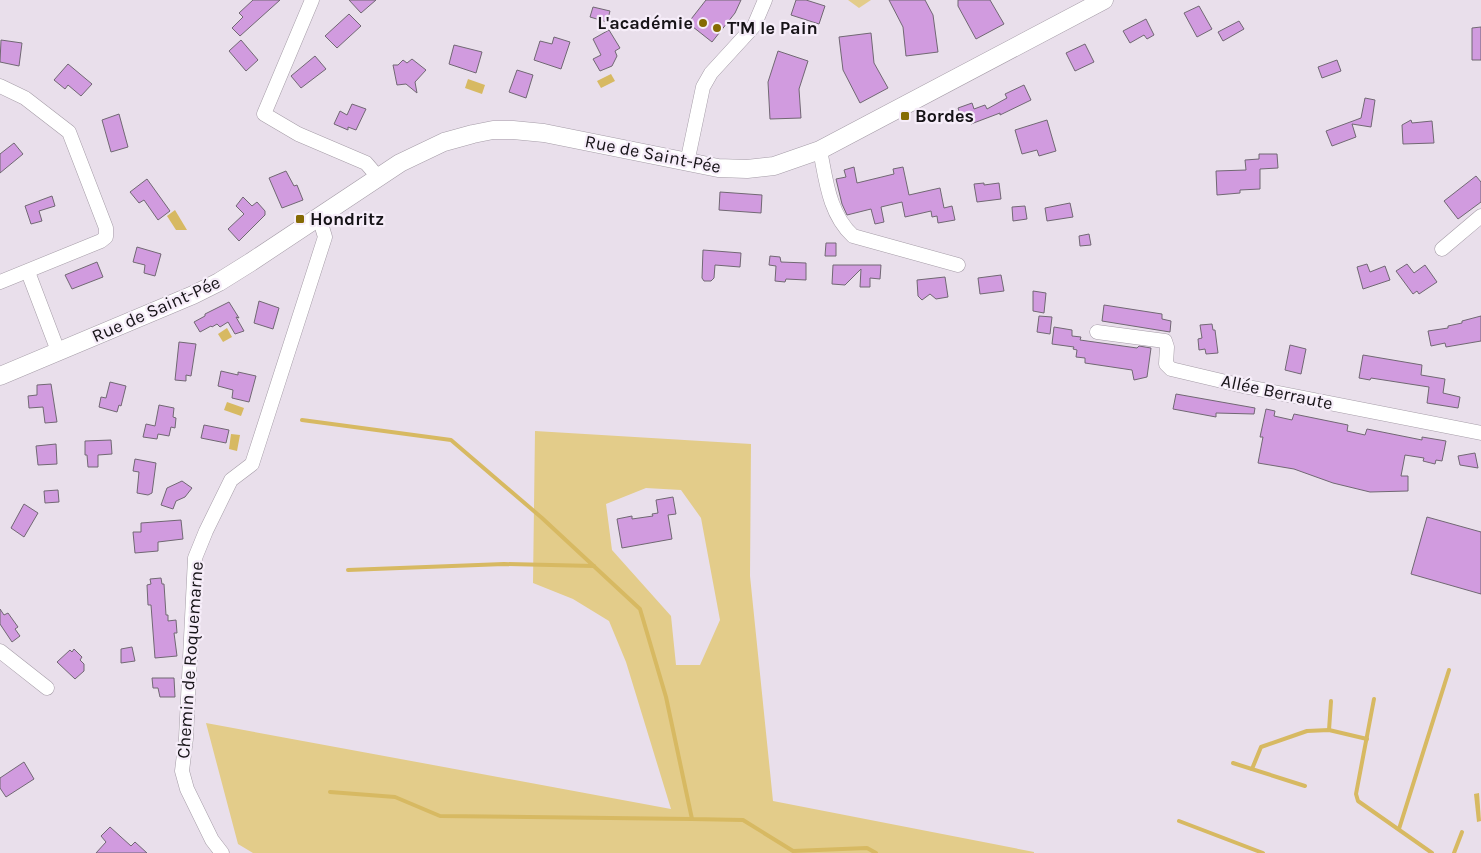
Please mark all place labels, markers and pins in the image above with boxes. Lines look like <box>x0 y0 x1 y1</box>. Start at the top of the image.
place label: L'académie <box>597 12 693 34</box>
marker: L'académie <box>697 17 709 29</box>
place label: T'M le Pain <box>727 17 818 39</box>
marker: T'M le Pain <box>711 22 723 34</box>
place label: Bordes <box>915 105 974 127</box>
marker: Bordes <box>899 110 911 122</box>
place label: Hondritz <box>310 208 384 230</box>
marker: Hondritz <box>294 213 306 225</box>

